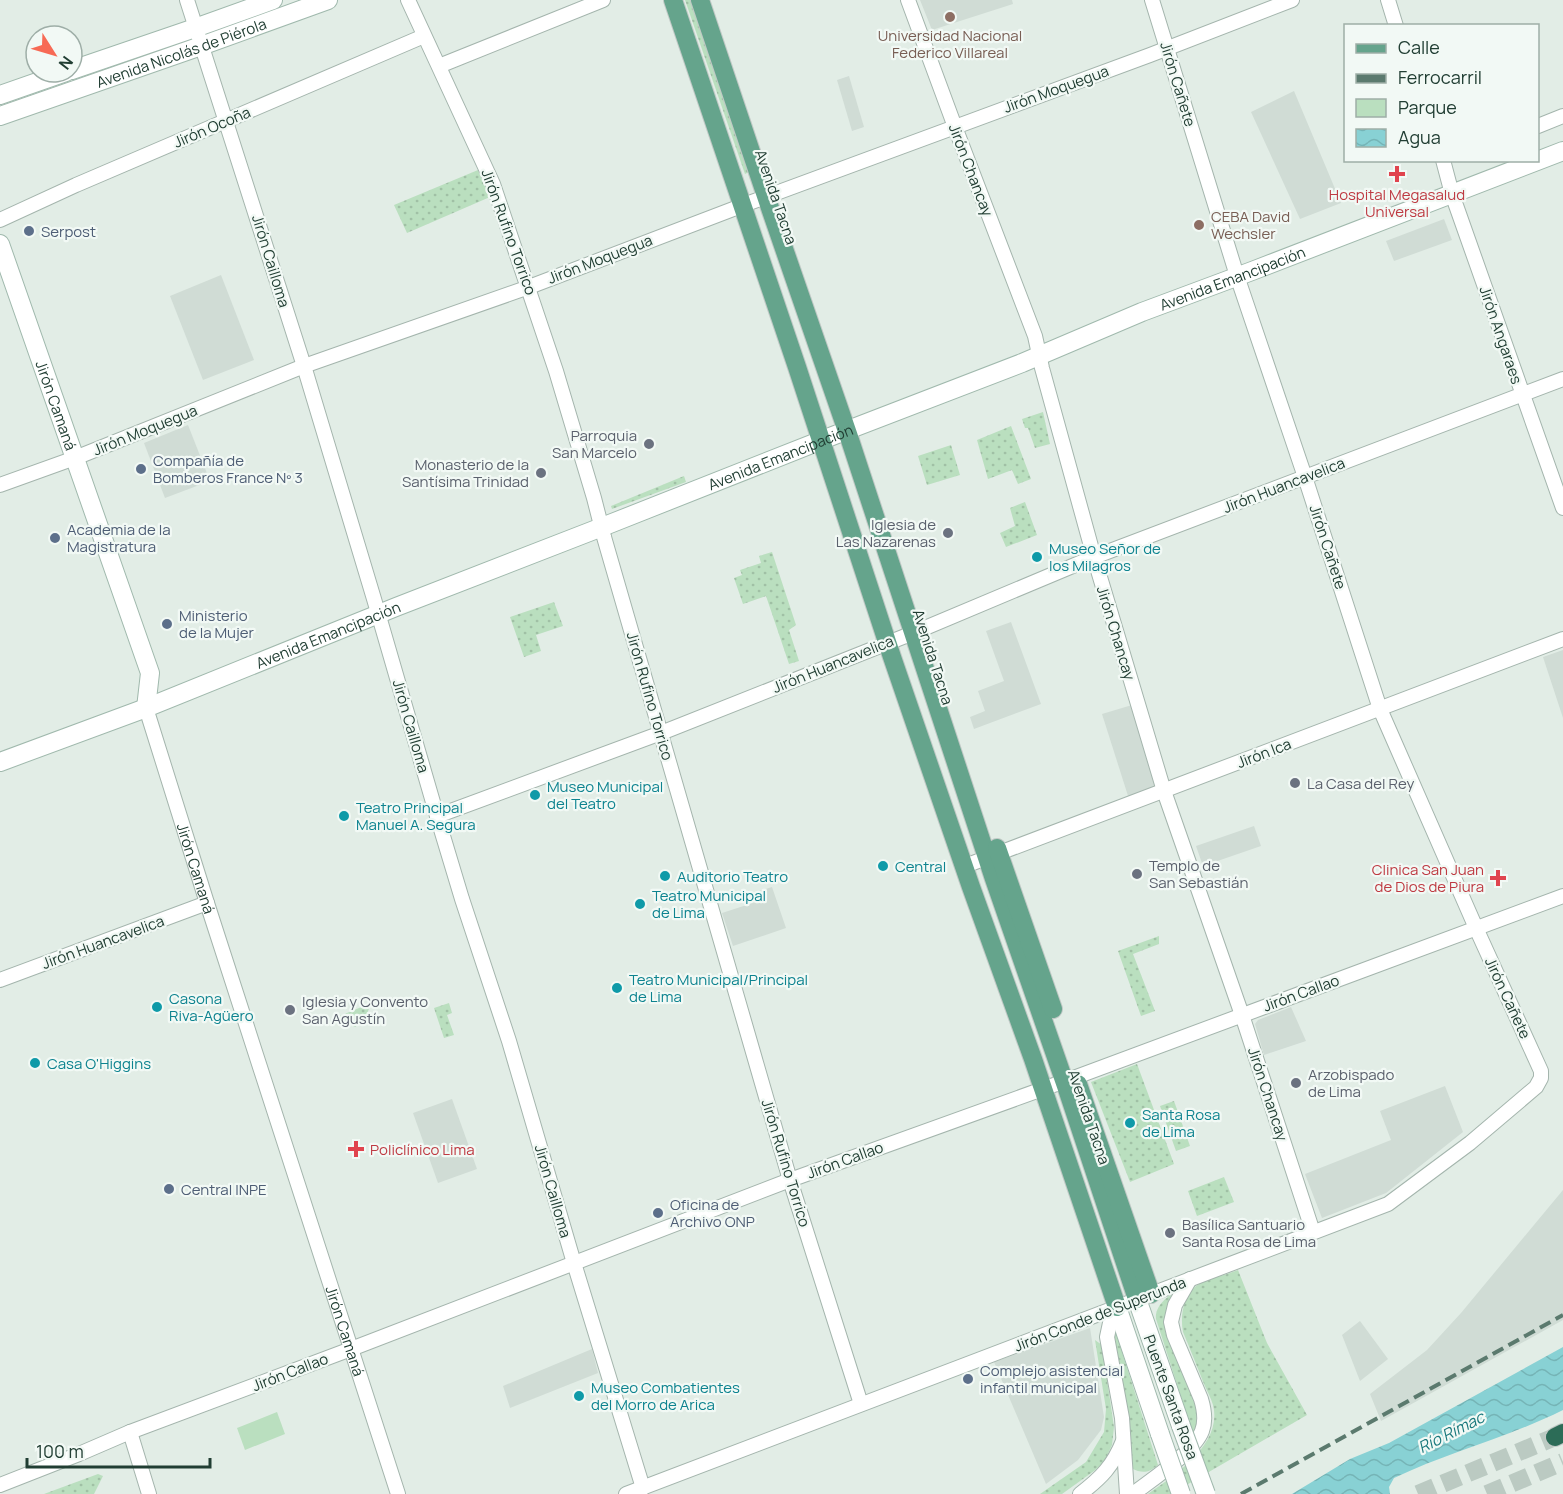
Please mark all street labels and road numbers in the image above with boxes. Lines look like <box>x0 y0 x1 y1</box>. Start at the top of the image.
street label: Avenida Nicolás de Piérola <box>93 13 269 92</box>
street label: Jirón Cañete <box>1155 39 1201 129</box>
street label: Jirón Moquegua <box>1000 60 1112 118</box>
street label: Jirón Ocoña <box>170 101 254 153</box>
street label: Jirón Chancay <box>944 121 998 219</box>
street label: Avenida Tacna <box>750 147 802 247</box>
street label: Jirón Rufino Torrico <box>476 166 542 298</box>
street label: Jirón Cailloma <box>247 212 295 310</box>
street label: Jirón Moquegua <box>545 229 655 289</box>
street label: Avenida Emancipación <box>1156 241 1308 315</box>
street label: Jirón Angaraes <box>1474 283 1528 387</box>
street label: Jirón Camaná <box>31 358 82 453</box>
street label: Jirón Moquegua <box>90 400 200 460</box>
street label: Avenida Emancipación <box>705 419 856 495</box>
street label: Jirón Huancavelica <box>1220 452 1348 518</box>
street label: Jirón Cañete <box>1304 502 1352 592</box>
street label: Jirón Chancay <box>1092 583 1140 683</box>
street label: Avenida Emancipación <box>253 596 404 673</box>
street label: Avenida Tacna <box>908 607 958 707</box>
street label: Jirón Rufino Torrico <box>622 629 678 763</box>
street label: Jirón Huancavelica <box>769 630 897 698</box>
street label: Jirón Cailloma <box>388 677 434 775</box>
street label: Jirón Ica <box>1234 733 1294 773</box>
street label: Jirón Camaná <box>172 820 220 916</box>
street label: Jirón Huancavelica <box>39 910 167 974</box>
street label: Jirón Cañete <box>1480 954 1536 1042</box>
street label: Jirón Callao <box>1260 969 1342 1017</box>
street label: Jirón Chancay <box>1243 1044 1293 1144</box>
street label: Avenida Tacna <box>1063 1067 1115 1167</box>
street label: Jirón Rufino Torrico <box>757 1097 815 1230</box>
street label: Jirón Callao <box>804 1136 886 1184</box>
street label: Jirón Cailloma <box>530 1142 576 1240</box>
street label: Jirón Conde de Superunda <box>1011 1271 1189 1357</box>
street label: Jirón Camaná <box>321 1283 370 1379</box>
street label: Puente Santa Rosa <box>1139 1332 1203 1462</box>
street label: Jirón Callao <box>249 1348 331 1396</box>

